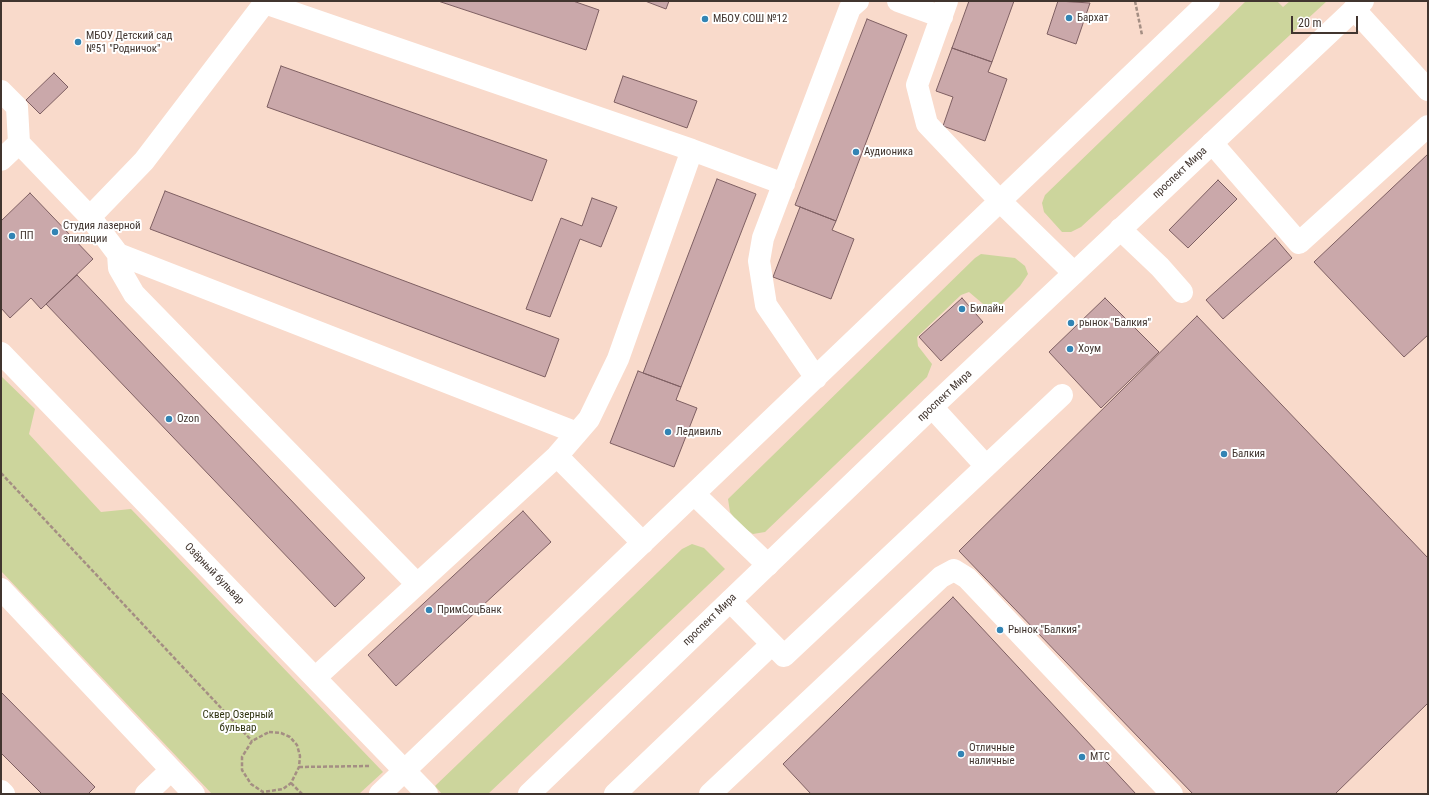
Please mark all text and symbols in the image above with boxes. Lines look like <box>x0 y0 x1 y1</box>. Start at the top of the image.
scale bar <box>1293 8 1360 34</box>
place label: Бархат <box>1077 11 1108 25</box>
place label: МБОУ СОШ №12 <box>713 12 787 26</box>
marker: Бархат <box>1064 13 1074 23</box>
marker: МБОУ СОШ №12 <box>700 14 710 24</box>
text: 20 m <box>1298 16 1322 30</box>
place label: МБОУ Детский сад №51 "Родничок" <box>86 29 172 55</box>
marker: МБОУ Детский сад №51 "Родничок" <box>73 37 83 47</box>
street label: проспект Мира <box>1150 144 1210 202</box>
place label: Аудионика <box>864 145 913 159</box>
marker: Аудионика <box>851 147 861 157</box>
place label: Студия лазерной эпиляции <box>63 219 141 245</box>
marker: Студия лазерной эпиляции <box>50 227 60 237</box>
place label: ПП <box>20 229 34 243</box>
marker: ПП <box>7 231 17 241</box>
place label: Билайн <box>970 302 1004 316</box>
marker: Билайн <box>957 304 967 314</box>
place label: рынок "Балкия" <box>1079 316 1151 330</box>
marker: рынок "Балкия" <box>1066 318 1076 328</box>
place label: Хоум <box>1078 342 1101 356</box>
marker: Хоум <box>1065 344 1075 354</box>
street label: проспект Мира <box>915 367 975 425</box>
place label: Ozon <box>177 412 199 426</box>
marker: Ozon <box>164 414 174 424</box>
place label: Ледивиль <box>676 425 721 439</box>
marker: Ледивиль <box>663 427 673 437</box>
place label: Балкия <box>1232 447 1265 461</box>
marker: Балкия <box>1219 449 1229 459</box>
street label: Озёрный бульвар <box>181 541 247 607</box>
street label: проспект Мира <box>680 591 740 649</box>
place label: ПримСоцБанк <box>437 603 502 617</box>
marker: ПримСоцБанк <box>424 605 434 615</box>
place label: Рынок "Балкия" <box>1008 623 1081 637</box>
marker: Рынок "Балкия" <box>995 625 1005 635</box>
park label: Сквер Озерный бульвар <box>203 708 273 734</box>
place label: Отличные наличные <box>969 741 1015 767</box>
marker: Отличные наличные <box>956 749 966 759</box>
place label: МТС <box>1090 750 1110 764</box>
marker: МТС <box>1077 752 1087 762</box>

